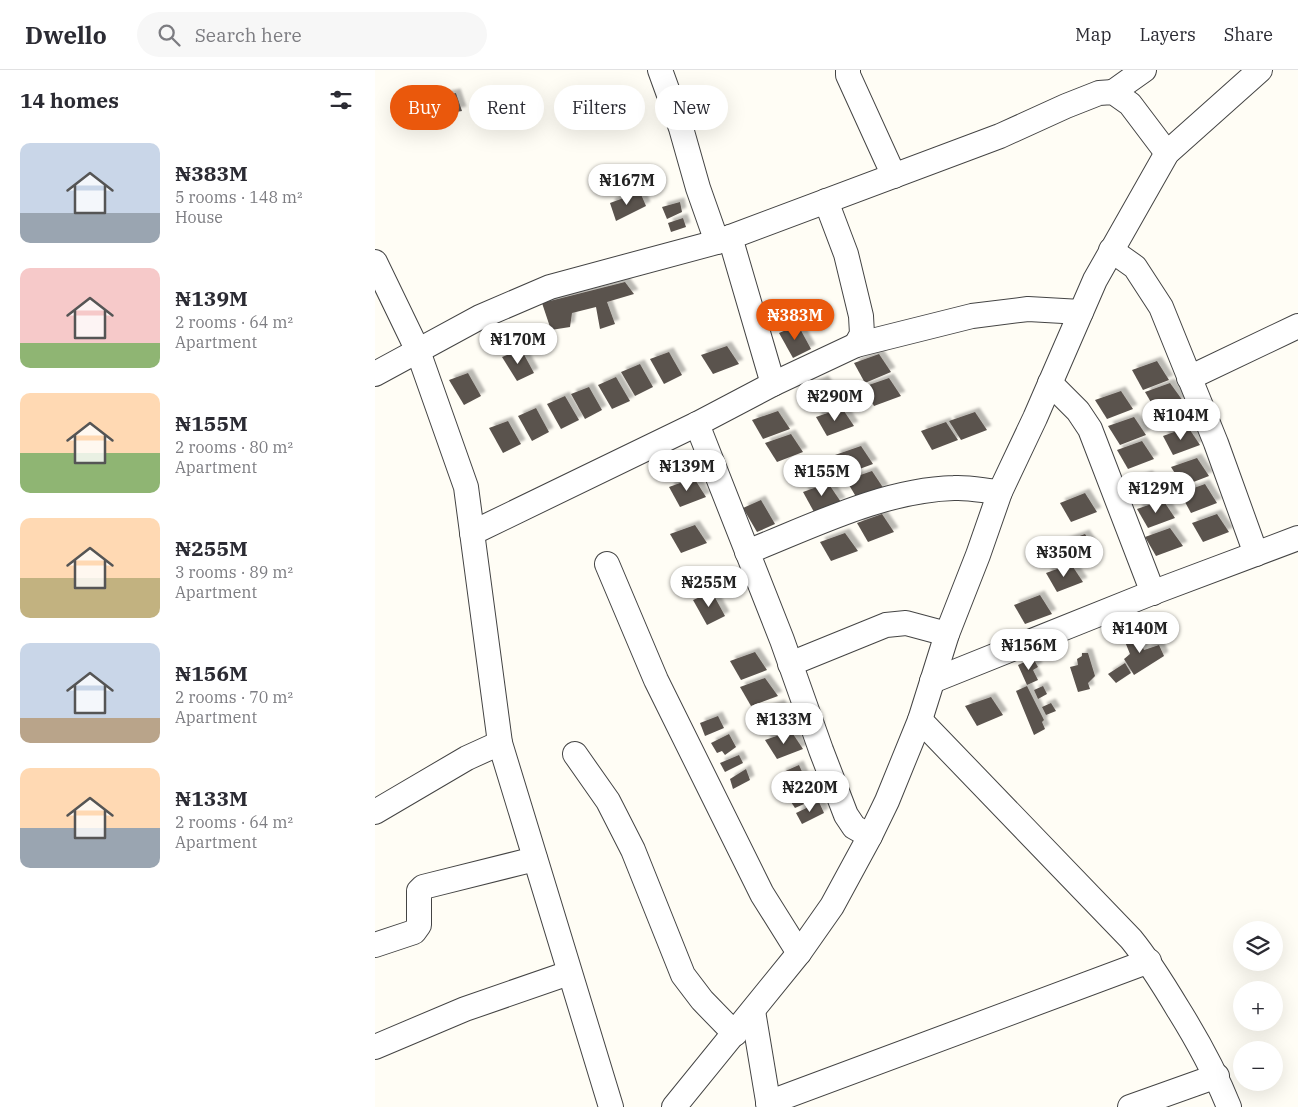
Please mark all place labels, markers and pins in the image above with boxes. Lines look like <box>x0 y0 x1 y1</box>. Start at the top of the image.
pin: ₦167M <box>592 164 662 206</box>
pin: ₦383M <box>760 298 830 341</box>
pin: ₦170M <box>483 322 553 365</box>
pin: ₦290M <box>800 380 870 422</box>
pin: ₦104M <box>1146 398 1216 441</box>
pin: ₦139M <box>652 450 722 492</box>
pin: ₦155M <box>787 454 857 497</box>
pin: ₦129M <box>1121 472 1191 514</box>
pin: ₦350M <box>1029 536 1099 578</box>
pin: ₦255M <box>674 566 744 608</box>
pin: ₦140M <box>1105 612 1175 654</box>
pin: ₦156M <box>994 628 1064 671</box>
pin: ₦133M <box>749 702 819 745</box>
pin: ₦220M <box>775 770 845 813</box>

